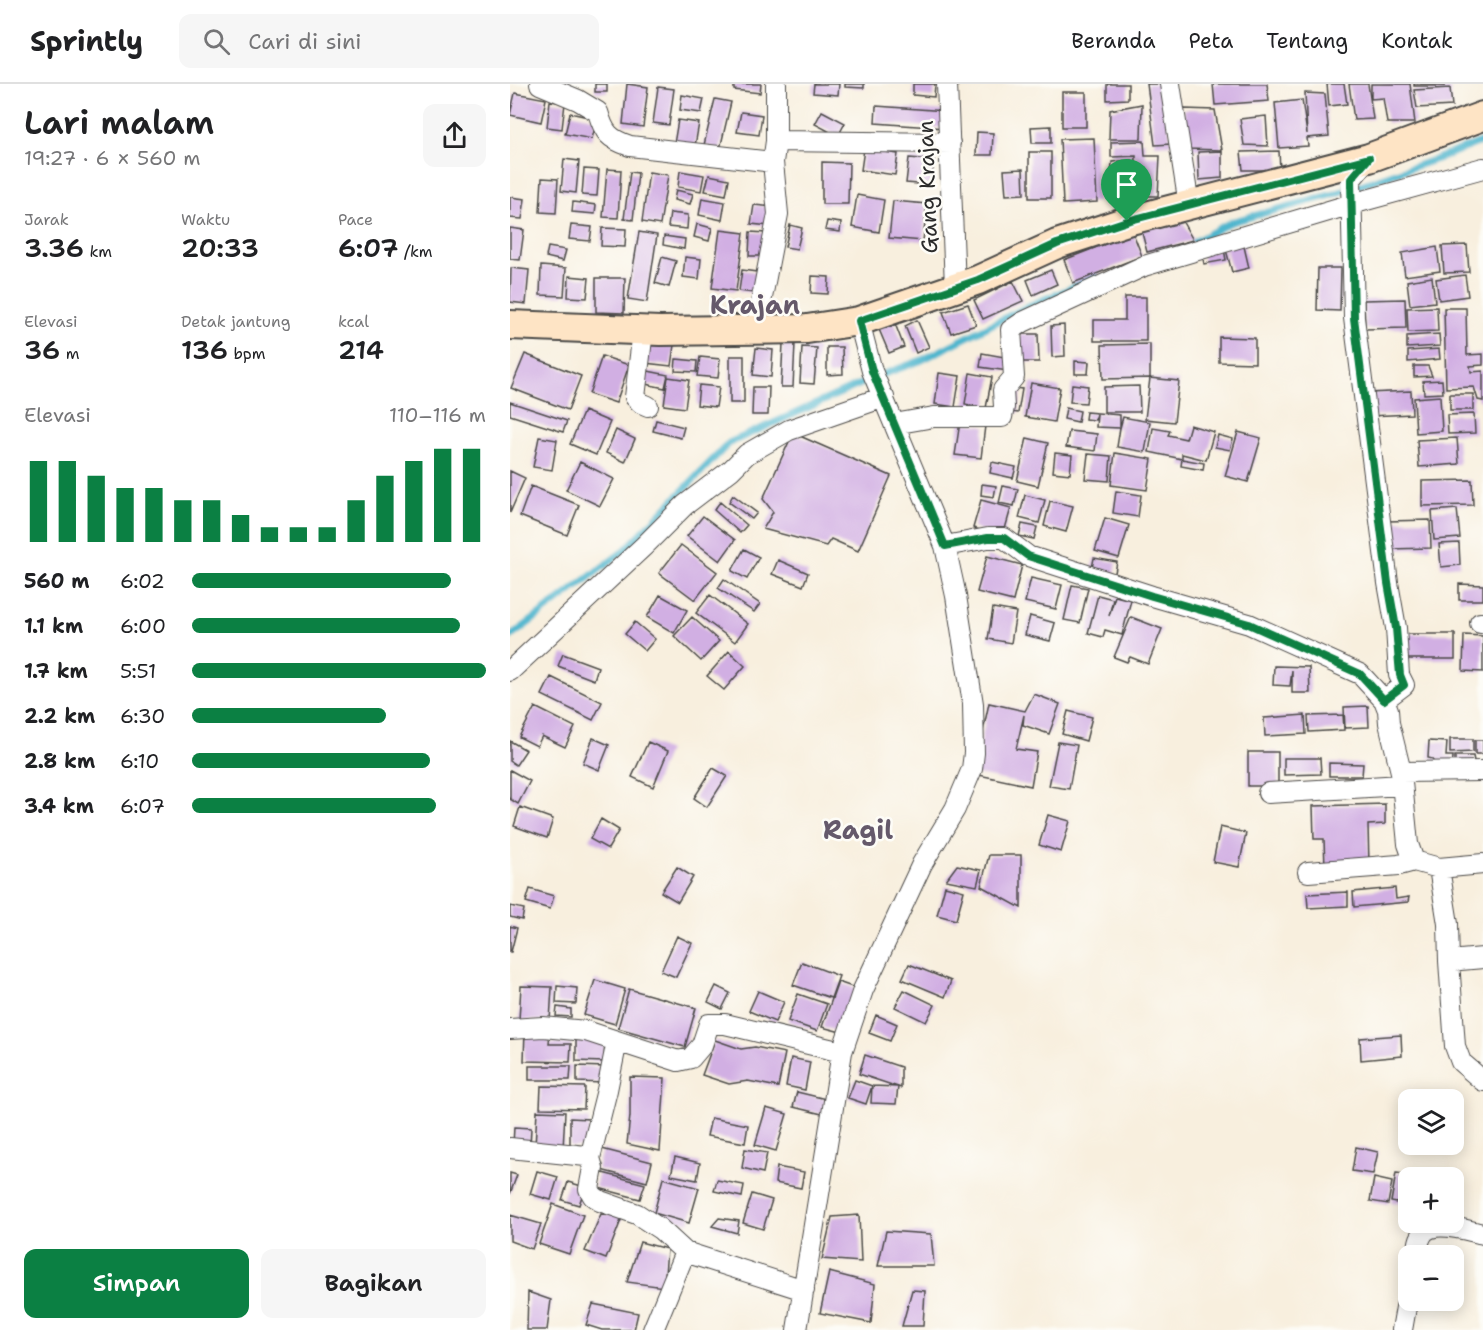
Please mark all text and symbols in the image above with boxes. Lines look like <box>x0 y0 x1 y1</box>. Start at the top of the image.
search box <box>179 14 599 68</box>
text: Sprintly <box>30 22 143 60</box>
icon: search <box>200 25 233 58</box>
text: Cari di sini <box>248 27 361 56</box>
text: Beranda <box>1071 27 1156 55</box>
text: Peta <box>1189 27 1233 55</box>
text: Tentang <box>1266 27 1348 55</box>
text: Kontak <box>1381 27 1453 55</box>
text: Lari malam <box>24 100 214 145</box>
button: share <box>423 104 486 167</box>
street label: Gang Krajan <box>911 120 944 254</box>
text: 19:27 · 6 × 560 m <box>24 145 201 171</box>
pin <box>1101 159 1152 221</box>
icon: arrive <box>1110 168 1143 201</box>
text: Jarak <box>24 209 69 230</box>
text: Waktu <box>181 209 230 230</box>
text: Pace <box>338 209 373 230</box>
text: 3.36 <box>24 230 84 265</box>
text: 20:33 <box>181 230 259 265</box>
text: 6:07 <box>338 230 399 265</box>
text: km <box>84 241 112 262</box>
text: /km <box>399 241 433 262</box>
district label: Krajan <box>710 287 800 322</box>
text: Elevasi <box>24 311 78 332</box>
text: Detak jantung <box>181 311 291 332</box>
text: kcal <box>338 311 369 332</box>
text: 36 <box>24 332 60 367</box>
text: 136 <box>181 332 228 367</box>
text: 214 <box>338 332 384 367</box>
text: m <box>60 343 79 364</box>
text: bpm <box>228 343 266 364</box>
text: Elevasi <box>24 402 91 428</box>
text: 110–116 m <box>389 402 486 428</box>
text: 560 m <box>24 568 90 594</box>
text: 6:02 <box>120 568 165 594</box>
text: 1.1 km <box>24 613 83 639</box>
text: 6:00 <box>120 613 166 639</box>
text: 1.7 km <box>24 658 88 684</box>
text: 5:51 <box>120 658 156 684</box>
text: 2.2 km <box>24 703 95 729</box>
text: 6:30 <box>120 703 165 729</box>
text: 2.8 km <box>24 748 95 774</box>
text: 6:10 <box>120 748 159 774</box>
text: 3.4 km <box>24 793 94 819</box>
text: 6:07 <box>120 793 165 819</box>
district label: Ragil <box>823 812 893 847</box>
map controls <box>1398 1089 1464 1311</box>
button: layers <box>1398 1089 1464 1155</box>
button: + <box>1398 1167 1464 1233</box>
button: − <box>1398 1245 1464 1311</box>
button: Simpan <box>24 1249 249 1318</box>
button: Bagikan <box>261 1249 486 1318</box>

